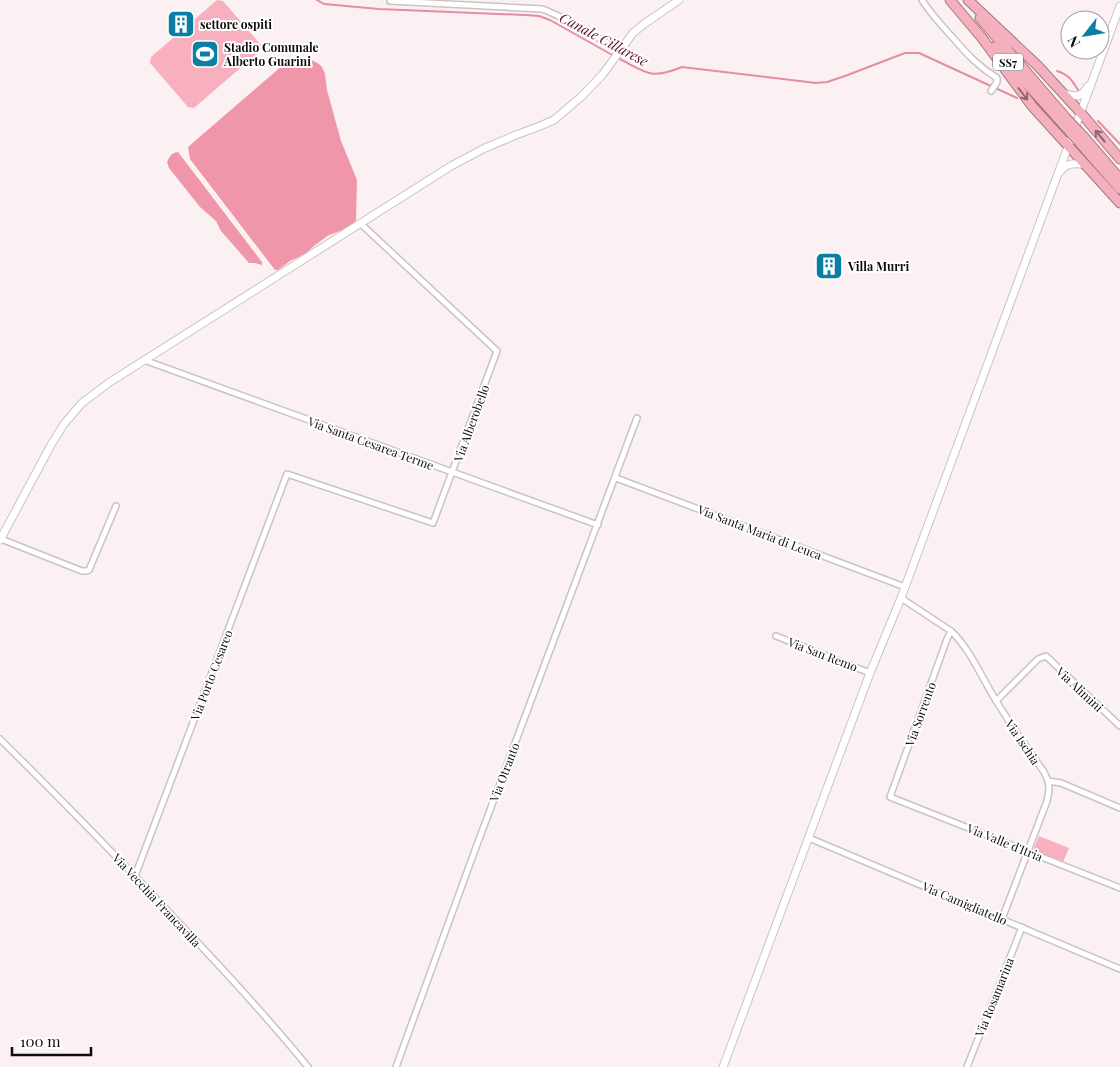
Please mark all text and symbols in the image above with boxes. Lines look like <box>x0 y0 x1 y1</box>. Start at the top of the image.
water label: Canale Cillarese <box>556 8 652 70</box>
building icon: settore ospiti <box>166 9 196 39</box>
north arrow <box>1060 10 1110 60</box>
place label: settore ospiti <box>200 16 272 32</box>
text: N <box>1063 33 1084 51</box>
sports icon: Stadio Comunale Alberto Guarini <box>190 39 220 69</box>
place label: Stadio Comunale Alberto Guarini <box>223 39 319 69</box>
road number: SS7 <box>993 54 1023 70</box>
one-way arrow <box>1017 87 1028 100</box>
one-way arrow <box>1095 130 1106 143</box>
building icon: Villa Murri <box>814 251 844 281</box>
place label: Villa Murri <box>847 258 909 274</box>
street label: Via Alberobello <box>449 382 492 465</box>
street label: Via Santa Cesarea Terme <box>305 412 436 473</box>
street label: Via Santa Maria di Leuca <box>695 501 824 563</box>
street label: Via Porto Cesareo <box>186 627 236 723</box>
street label: Via San Remo <box>785 633 860 675</box>
street label: Via Alimini <box>1052 663 1107 715</box>
street label: Via Sorrento <box>901 679 939 749</box>
street label: Via Ischia <box>1001 715 1044 768</box>
street label: Via Otranto <box>485 740 523 805</box>
street label: Via Valle d'Itria <box>964 819 1045 864</box>
street label: Via Vecchia Francavilla <box>109 849 205 950</box>
street label: Via Camigliatello <box>919 877 1010 928</box>
street label: Via Rosamarina <box>970 955 1017 1040</box>
scale bar <box>12 1024 91 1056</box>
text: 100 m <box>20 1031 61 1051</box>

